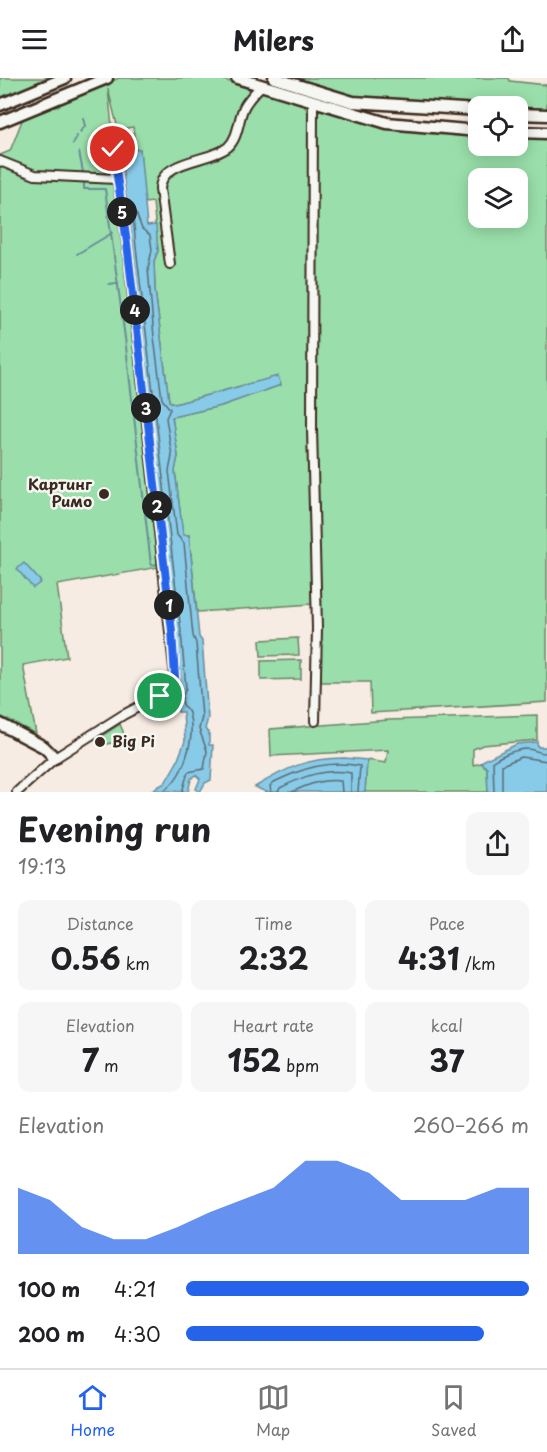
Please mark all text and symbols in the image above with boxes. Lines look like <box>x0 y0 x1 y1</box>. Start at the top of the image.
text: Milers <box>233 19 314 60</box>
icon: menu <box>18 23 51 56</box>
icon: share <box>496 23 529 56</box>
map controls <box>468 96 528 228</box>
button: locate <box>468 96 528 156</box>
pin <box>87 123 138 174</box>
icon: check <box>96 132 129 165</box>
button: layers <box>468 168 528 228</box>
pin: 5 <box>107 197 137 227</box>
text: 5 <box>117 200 127 224</box>
pin: 4 <box>120 295 150 325</box>
text: 4 <box>130 298 140 322</box>
pin: 3 <box>131 393 161 423</box>
text: 3 <box>141 396 151 420</box>
place label: Картинг Римо <box>28 472 93 512</box>
marker: Картинг Римо <box>97 487 111 501</box>
pin: 2 <box>142 491 172 521</box>
text: 2 <box>151 494 163 518</box>
pin: 1 <box>154 590 184 620</box>
text: 1 <box>165 593 173 617</box>
pin <box>134 670 185 721</box>
icon: arrive <box>143 679 176 712</box>
place label: Big Pi <box>112 729 155 752</box>
marker: Big Pi <box>93 735 107 749</box>
text: Evening run <box>18 803 211 853</box>
button: share <box>466 812 529 875</box>
text: 19:13 <box>18 851 67 881</box>
text: Distance <box>67 911 134 935</box>
text: Time <box>255 911 292 935</box>
text: Pace <box>429 911 465 935</box>
text: 0.56 <box>50 935 121 980</box>
text: 2:32 <box>238 935 309 980</box>
text: 4:31 <box>398 935 460 980</box>
text: km <box>121 951 150 975</box>
text: /km <box>460 951 496 975</box>
text: Elevation <box>66 1013 135 1037</box>
text: Heart rate <box>233 1013 314 1037</box>
text: kcal <box>431 1013 463 1037</box>
text: 7 <box>82 1037 99 1082</box>
text: 152 <box>228 1037 281 1082</box>
text: 37 <box>429 1037 464 1082</box>
text: m <box>99 1053 119 1077</box>
text: bpm <box>281 1053 319 1077</box>
text: Elevation <box>18 1110 104 1140</box>
text: 260–266 m <box>413 1110 529 1140</box>
text: 100 m <box>18 1274 80 1304</box>
text: 4:21 <box>114 1274 156 1304</box>
text: 200 m <box>18 1319 85 1349</box>
text: 4:30 <box>114 1319 161 1349</box>
tab: Home <box>70 1381 115 1441</box>
tab: Map <box>256 1381 290 1441</box>
tab: Saved <box>431 1381 477 1441</box>

